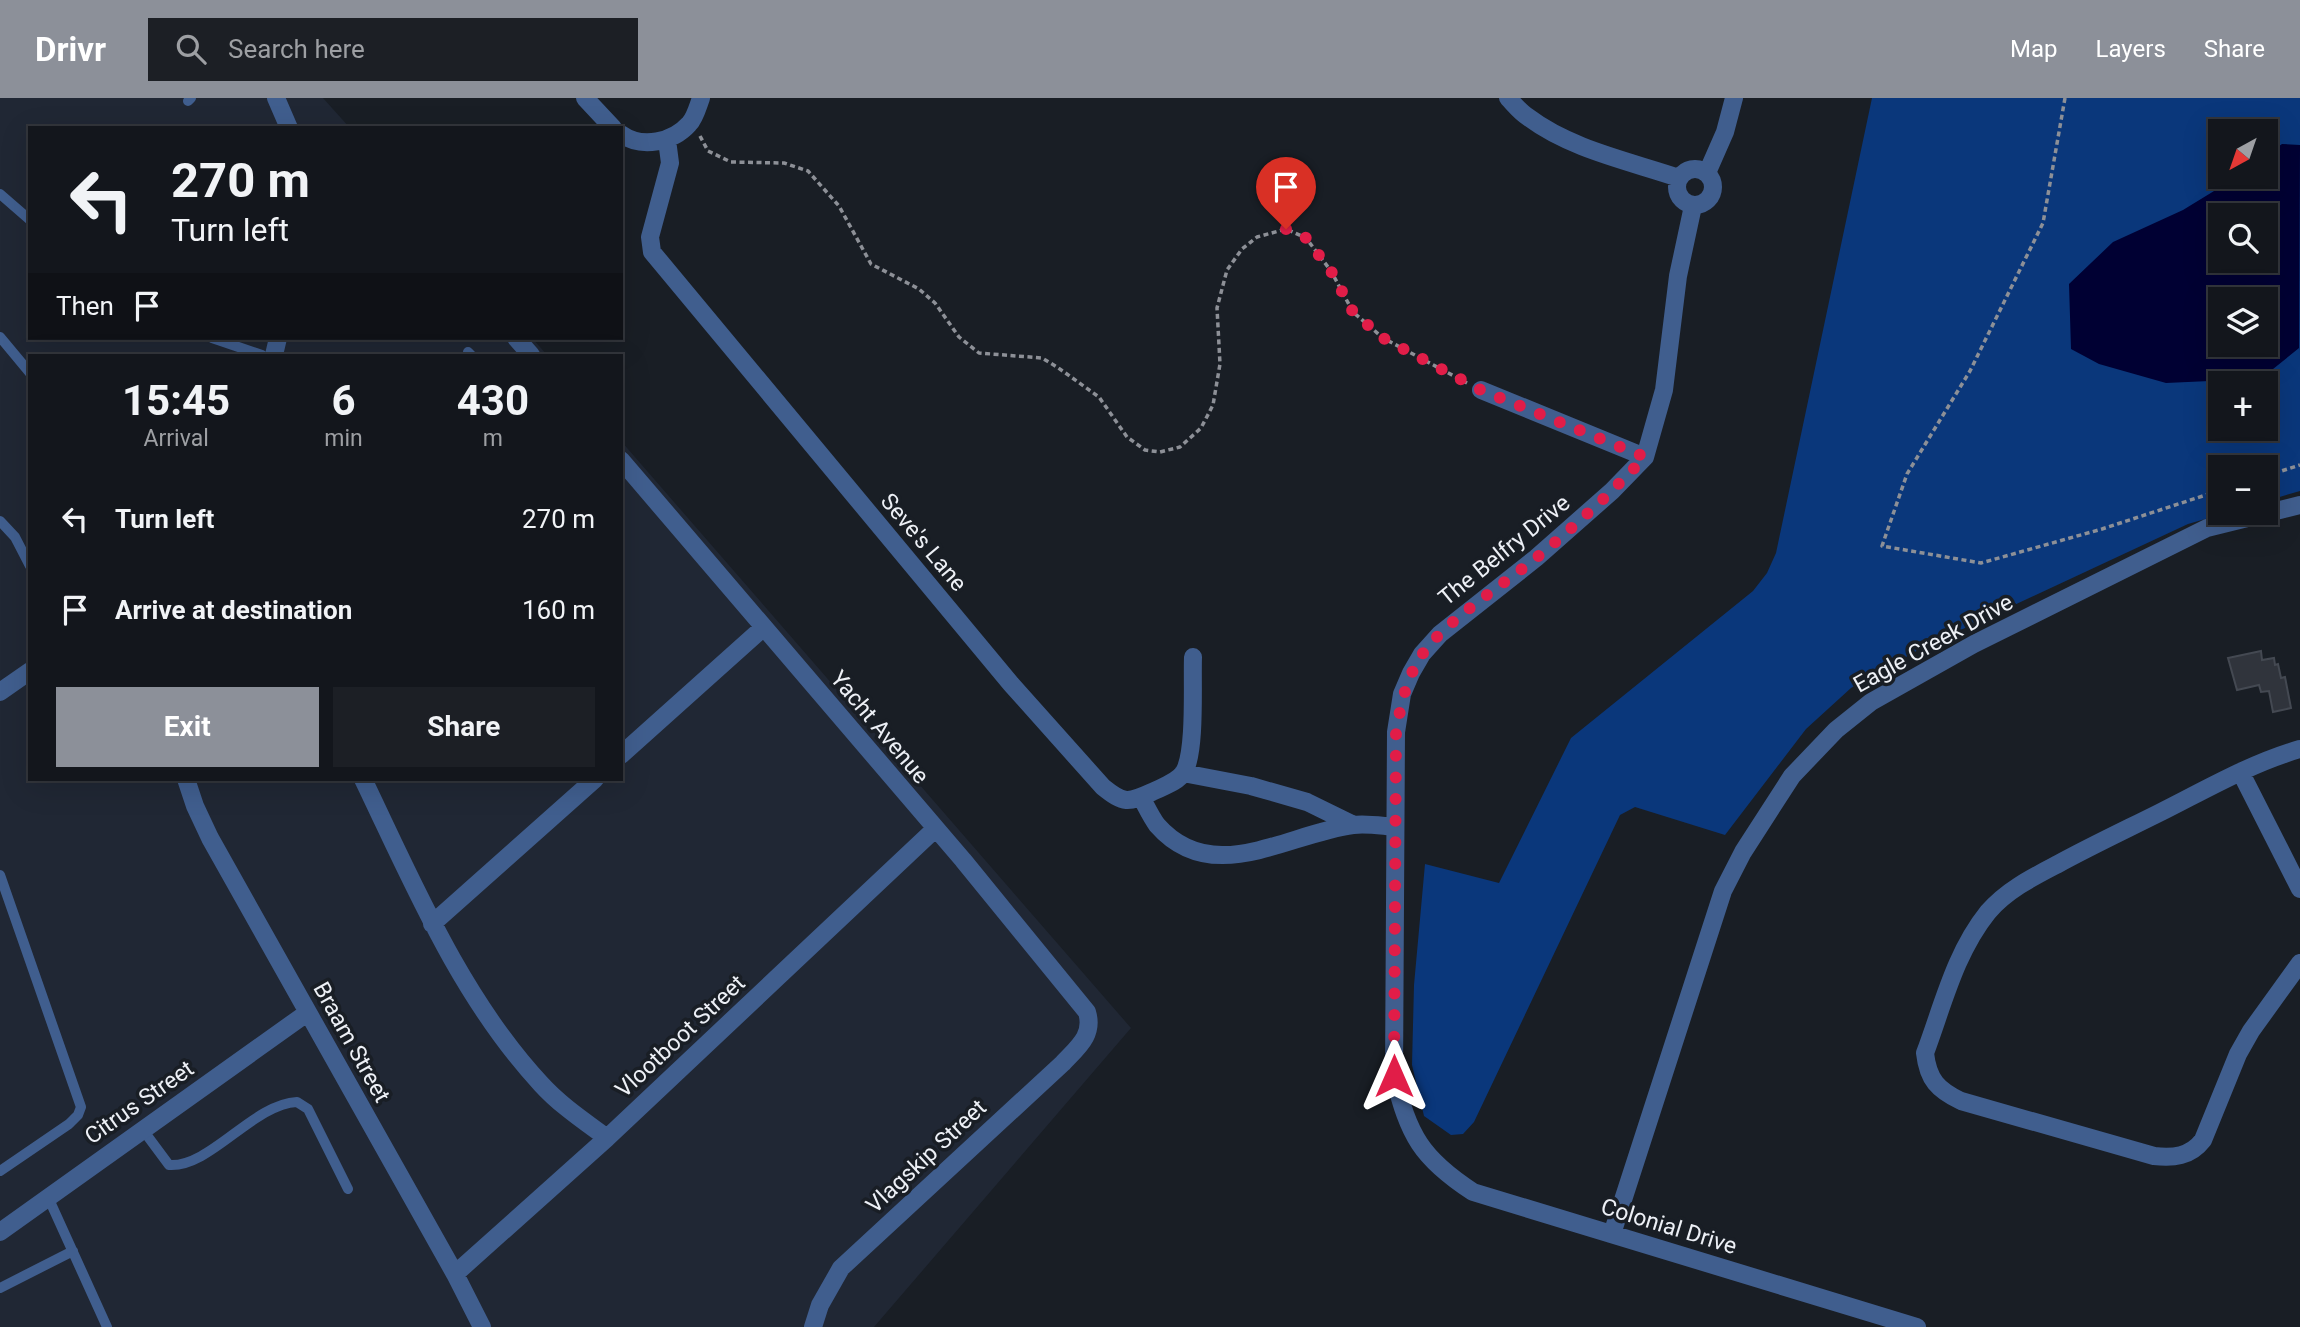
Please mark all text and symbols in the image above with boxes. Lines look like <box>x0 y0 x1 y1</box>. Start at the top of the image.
search box <box>148 18 638 81</box>
text: Drivr <box>35 30 106 69</box>
icon: search <box>172 30 210 68</box>
text: Search here <box>228 34 365 64</box>
text: Map <box>2010 35 2058 63</box>
text: Layers <box>2096 35 2166 63</box>
text: Share <box>2204 35 2265 63</box>
north arrow <box>2208 119 2278 189</box>
map controls <box>2208 119 2278 525</box>
text: 270 m <box>171 152 310 209</box>
icon: left <box>56 154 147 245</box>
pin <box>1256 157 1316 229</box>
icon: arrive <box>1267 168 1305 206</box>
button: search <box>2208 203 2278 273</box>
text: Turn left <box>171 211 289 249</box>
icon: arrive <box>128 287 166 325</box>
button: layers <box>2208 287 2278 357</box>
text: Then <box>56 291 114 321</box>
button: + <box>2208 371 2278 441</box>
text: 15:45 <box>122 376 230 425</box>
text: 6 <box>331 376 356 425</box>
text: 430 <box>457 376 529 425</box>
text: Arrival <box>143 425 209 452</box>
text: min <box>324 425 363 452</box>
text: m <box>483 425 503 452</box>
button: − <box>2208 455 2278 525</box>
street label: Seve's Lane <box>875 488 972 597</box>
street label: The Belfry Drive <box>1433 489 1575 611</box>
icon: left <box>56 500 94 538</box>
text: Turn left <box>115 504 214 534</box>
text: 270 m <box>522 504 595 534</box>
street label: Eagle Creek Drive <box>1849 588 2018 698</box>
icon: arrive <box>56 591 94 629</box>
text: Arrive at destination <box>115 595 352 625</box>
text: 160 m <box>522 595 595 625</box>
street label: Yacht Avenue <box>825 666 935 789</box>
button: Exit <box>56 687 319 767</box>
button: Share <box>333 687 595 767</box>
street label: Vlootboot Street <box>610 970 751 1103</box>
street label: Braam Street <box>307 977 396 1107</box>
position arrow <box>1357 1039 1431 1113</box>
street label: Citrus Street <box>80 1055 199 1150</box>
street label: Vlagskip Street <box>861 1094 992 1219</box>
street label: Colonial Drive <box>1598 1193 1740 1260</box>

